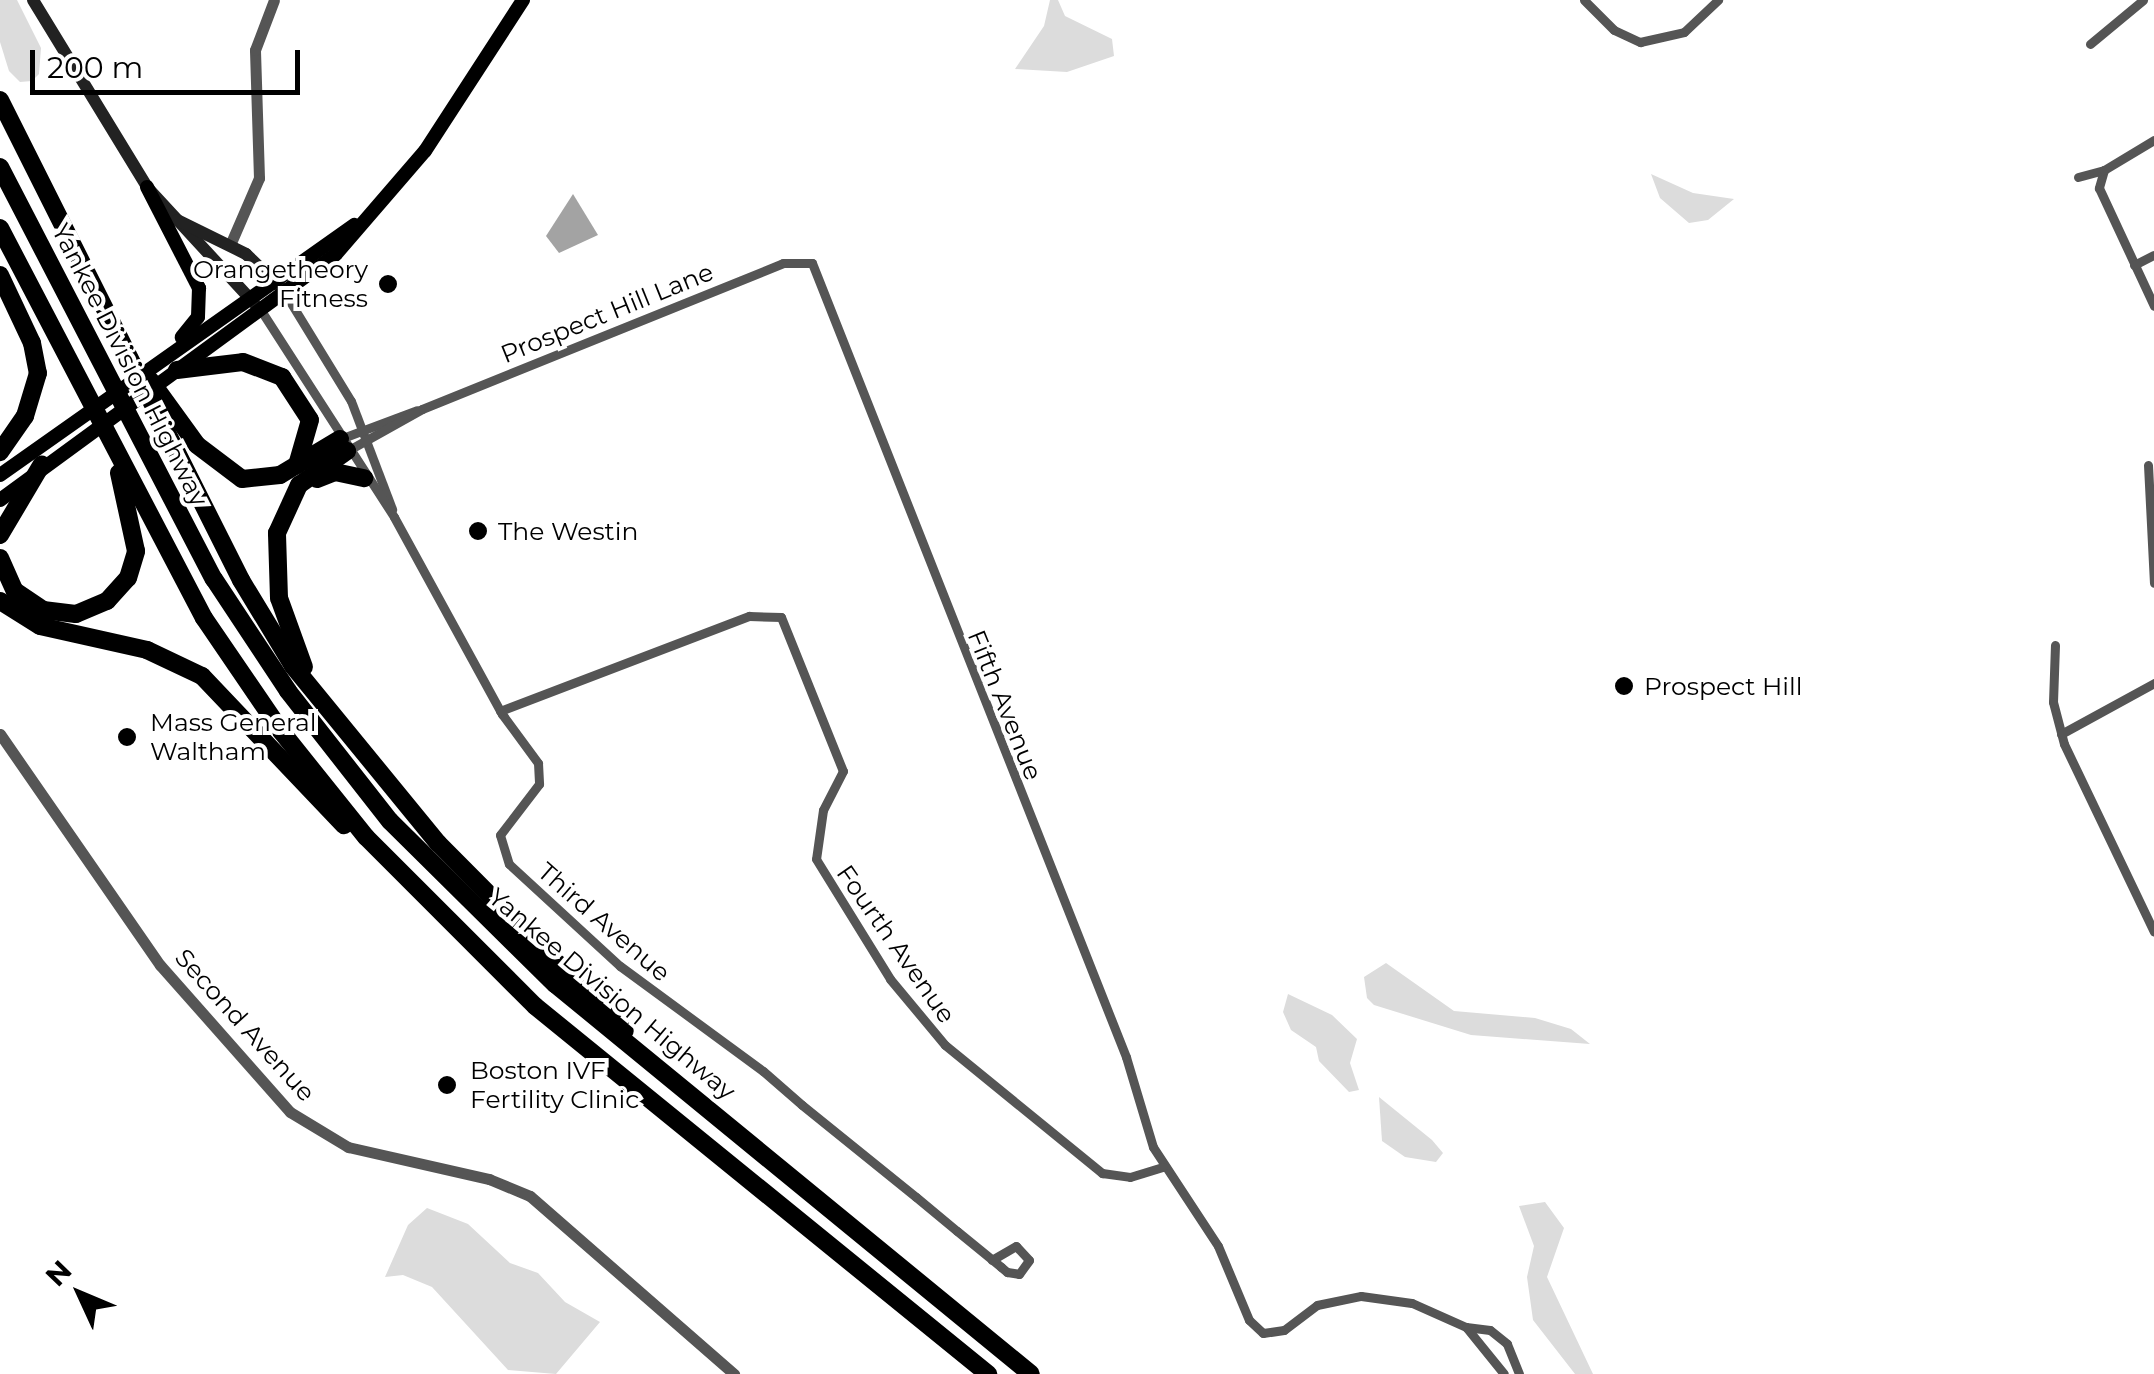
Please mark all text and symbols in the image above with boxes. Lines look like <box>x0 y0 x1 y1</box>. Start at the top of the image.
scale bar <box>35 30 305 92</box>
text: 200 m <box>47 49 143 86</box>
street label: Yankee Division Highway <box>46 219 214 511</box>
place label: Orangetheory Fitness <box>193 255 368 314</box>
street label: Prospect Hill Lane <box>496 257 718 369</box>
marker: Orangetheory Fitness <box>377 273 399 295</box>
place label: The Westin <box>498 516 638 546</box>
marker: The Westin <box>467 520 489 542</box>
street label: Fifth Avenue <box>961 626 1049 784</box>
place label: Prospect Hill <box>1644 671 1802 701</box>
marker: Prospect Hill <box>1613 675 1635 697</box>
place label: Mass General Waltham <box>150 708 316 767</box>
marker: Mass General Waltham <box>114 724 140 750</box>
street label: Third Avenue <box>532 856 676 988</box>
street label: Fourth Avenue <box>830 859 962 1029</box>
street label: Yankee Division Highway <box>483 882 741 1106</box>
street label: Second Avenue <box>169 943 321 1107</box>
place label: Boston IVF Fertility Clinic <box>470 1056 639 1115</box>
marker: Boston IVF Fertility Clinic <box>434 1072 460 1098</box>
north arrow <box>30 1244 130 1344</box>
text: N <box>38 1253 79 1293</box>

